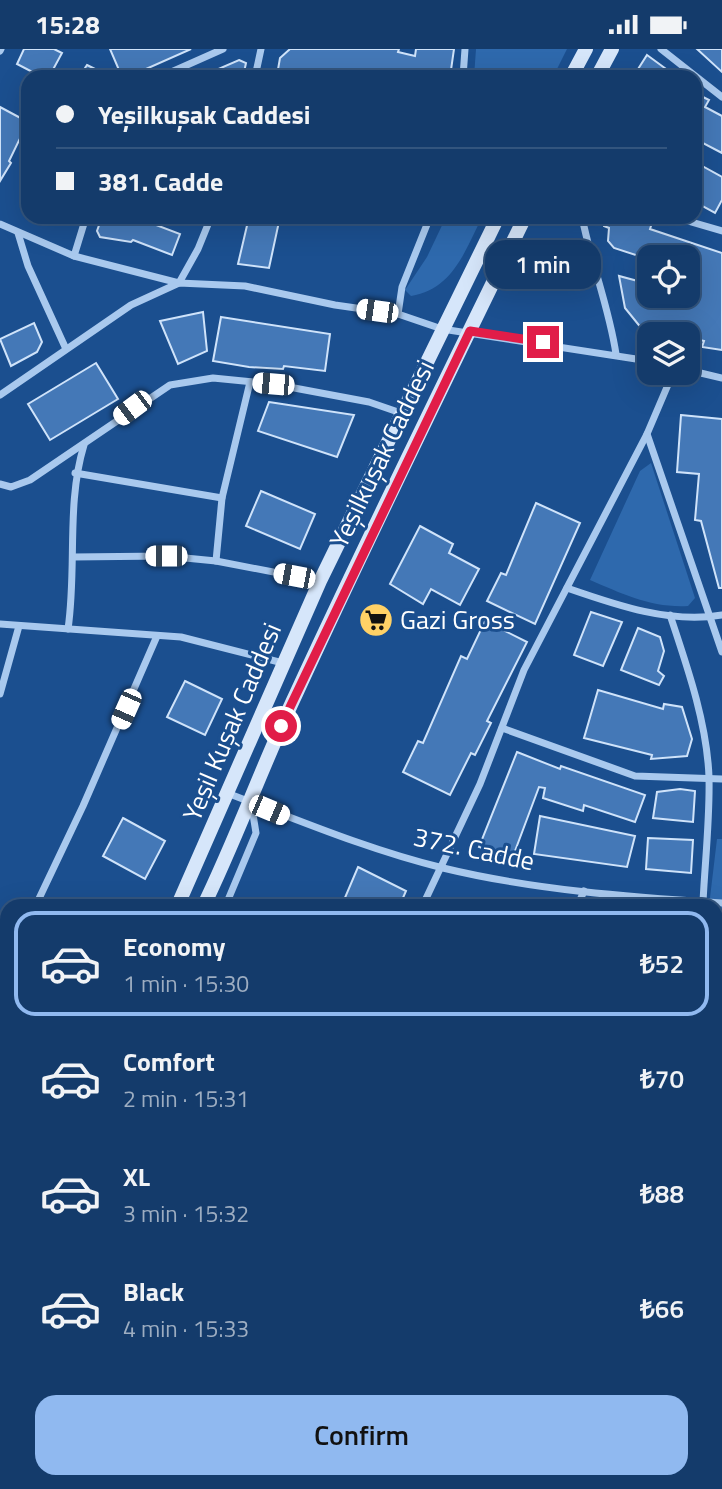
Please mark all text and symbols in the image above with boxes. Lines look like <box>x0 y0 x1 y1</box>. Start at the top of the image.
text: 15:28 <box>35 5 100 44</box>
text: Yeşilkuşak Caddesi <box>98 95 311 134</box>
text: 381. Cadde <box>98 162 223 201</box>
callout: 1 min <box>485 240 601 289</box>
map controls <box>637 245 700 385</box>
button: locate <box>637 245 700 308</box>
text: 1 min <box>515 247 571 282</box>
car <box>355 298 400 324</box>
button: layers <box>637 322 700 385</box>
route end <box>527 326 559 358</box>
street label: Yeşilkuşak Caddesi <box>319 353 444 554</box>
car <box>252 372 295 396</box>
car <box>109 387 156 429</box>
car <box>146 546 188 567</box>
car <box>272 562 317 590</box>
place label: Gazi Gross <box>400 600 515 639</box>
supermarket icon: Gazi Gross <box>357 601 395 639</box>
street label: Yeşil Kuşak Caddesi <box>172 617 291 827</box>
car <box>108 686 145 732</box>
route start <box>265 710 297 742</box>
car <box>246 792 293 828</box>
street label: 372. Cadde <box>410 817 538 880</box>
text: Economy <box>123 927 225 966</box>
icon: car <box>39 932 102 995</box>
text: ₺52 <box>640 944 684 983</box>
text: 1 min · 15:30 <box>123 966 249 1001</box>
text: Comfort <box>123 1042 215 1081</box>
icon: car <box>39 1047 102 1110</box>
text: ₺70 <box>640 1059 684 1098</box>
text: 2 min · 15:31 <box>123 1081 249 1116</box>
text: XL <box>123 1157 150 1196</box>
icon: car <box>39 1162 102 1225</box>
text: ₺88 <box>640 1174 684 1213</box>
text: 3 min · 15:32 <box>123 1196 249 1231</box>
text: Black <box>123 1272 184 1311</box>
icon: car <box>39 1277 102 1340</box>
text: ₺66 <box>640 1289 684 1328</box>
text: 4 min · 15:33 <box>123 1311 249 1346</box>
button: Confirm <box>35 1395 688 1475</box>

